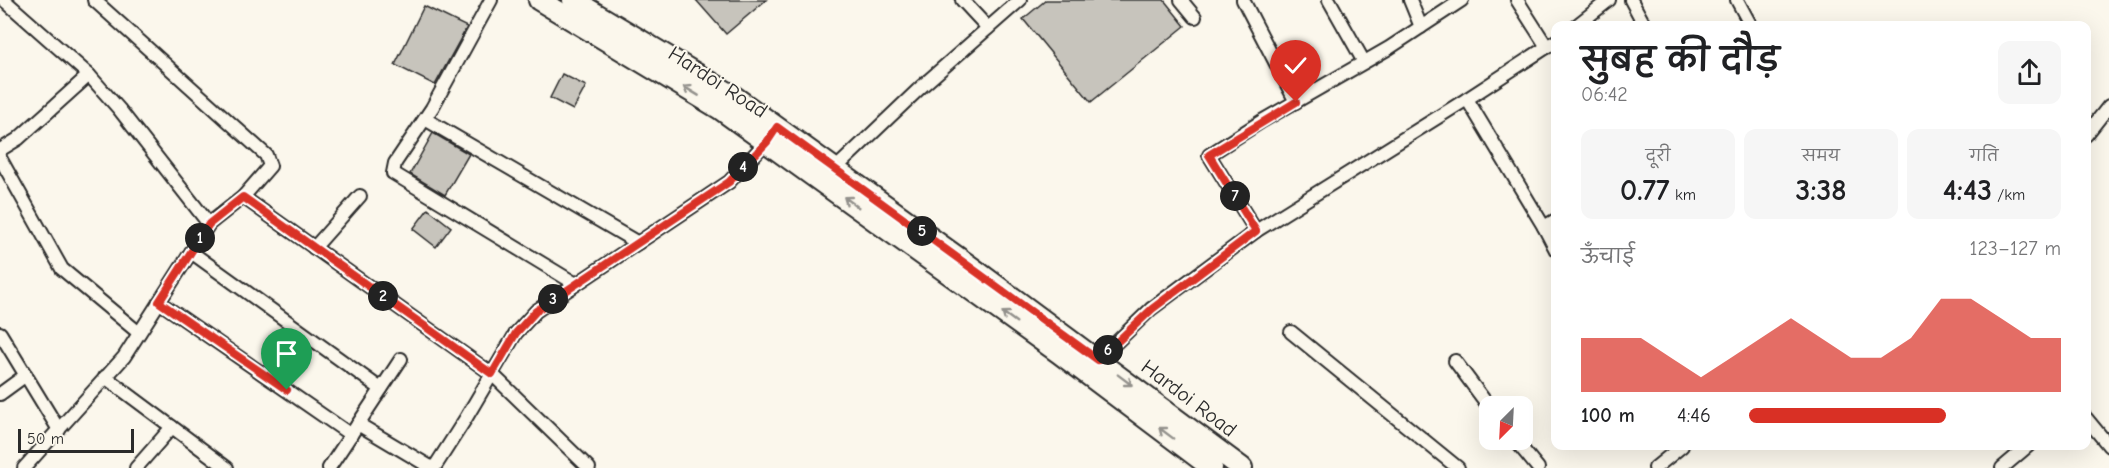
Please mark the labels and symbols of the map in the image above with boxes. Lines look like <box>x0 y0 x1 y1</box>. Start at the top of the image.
pin <box>1270 40 1321 102</box>
street label: Hardoi Road <box>664 41 772 123</box>
one-way arrow <box>683 85 700 97</box>
pin: 4 <box>728 152 758 182</box>
pin: 7 <box>1220 181 1250 211</box>
one-way arrow <box>843 196 859 209</box>
pin: 5 <box>907 216 937 246</box>
pin: 1 <box>185 223 215 253</box>
pin: 2 <box>368 281 398 311</box>
pin: 3 <box>538 284 568 314</box>
one-way arrow <box>1002 310 1018 323</box>
pin <box>261 328 312 390</box>
pin: 6 <box>1093 335 1123 365</box>
street label: Hardoi Road <box>1137 354 1241 442</box>
one-way arrow <box>1116 373 1132 386</box>
north arrow <box>1479 396 1533 450</box>
scale bar <box>18 426 134 454</box>
one-way arrow <box>1158 426 1174 439</box>

